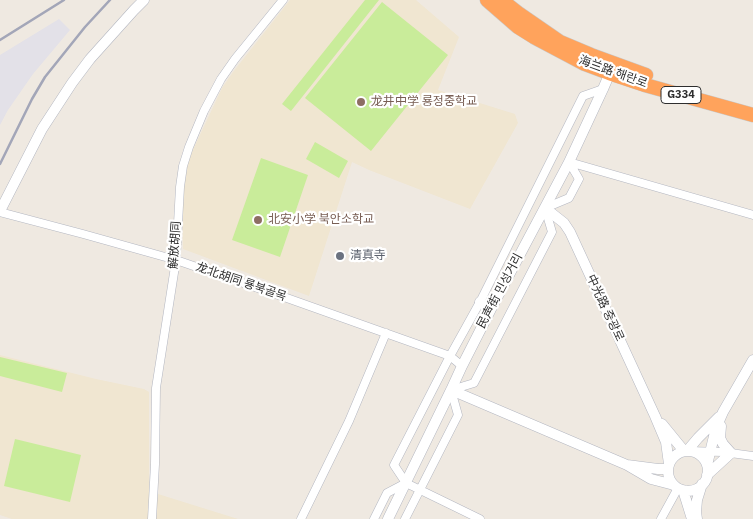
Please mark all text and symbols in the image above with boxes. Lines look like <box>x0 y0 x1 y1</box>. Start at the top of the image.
street label: 海兰路 해란로 <box>577 53 649 91</box>
road number: G334 <box>661 86 701 104</box>
place label: 龙井中学 룡정중학교 <box>371 95 477 109</box>
marker: 龙井中学 룡정중학교 <box>355 96 367 108</box>
place label: 北安小学 북안소학교 <box>268 213 374 227</box>
marker: 北安小学 북안소학교 <box>252 214 264 226</box>
street label: 解放胡同 <box>166 221 184 269</box>
place label: 清真寺 <box>350 249 386 263</box>
marker: 清真寺 <box>334 250 346 262</box>
street label: 民声街 민성거리 <box>474 251 526 331</box>
street label: 龙北胡同 룡북골목 <box>194 260 288 304</box>
street label: 中光路 중광로 <box>583 272 627 344</box>

